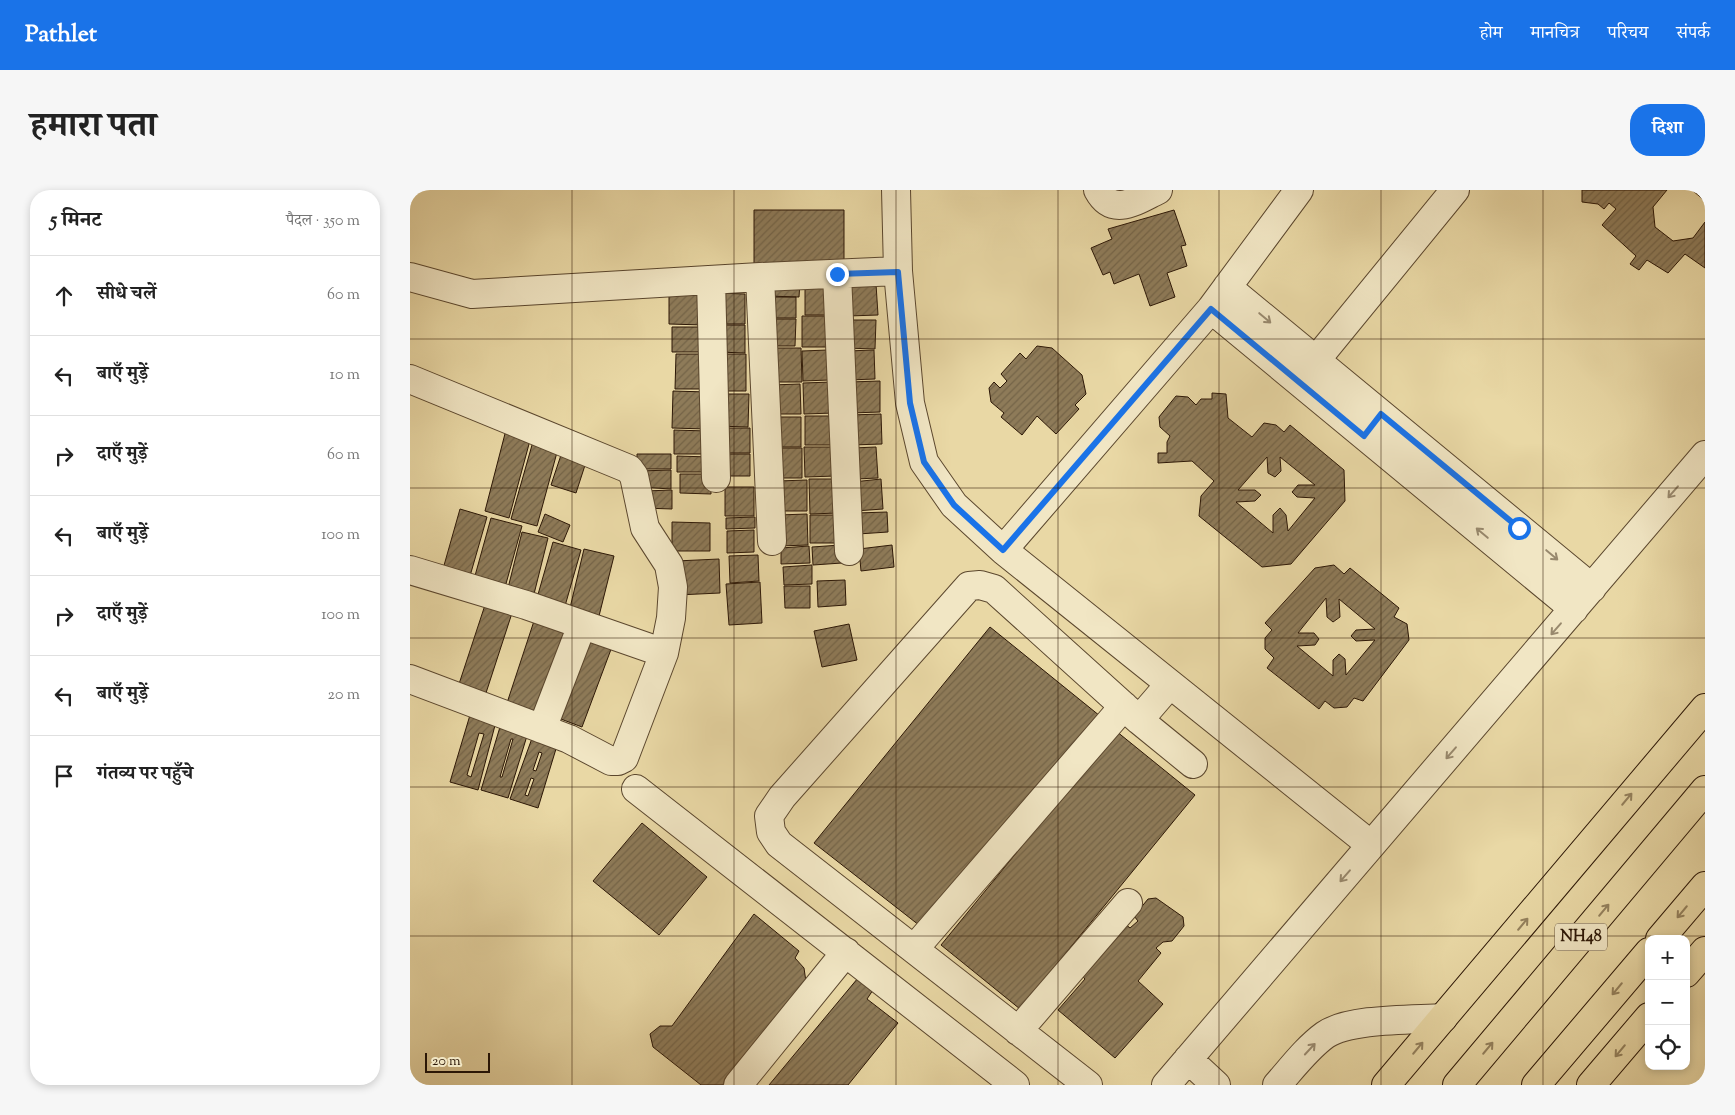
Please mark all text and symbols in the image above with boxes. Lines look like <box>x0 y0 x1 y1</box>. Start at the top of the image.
text: Pathlet <box>25 18 97 52</box>
text: होम <box>1480 21 1503 47</box>
text: मानचित्र <box>1531 21 1579 47</box>
text: परिचय <box>1607 21 1648 47</box>
text: संपर्क <box>1676 21 1710 47</box>
text: हमारा पता <box>30 102 157 153</box>
button: दिशा <box>1630 104 1705 156</box>
text: 5 मिनट <box>50 206 101 236</box>
text: पैदल · 350 m <box>286 210 360 233</box>
route end <box>826 263 849 286</box>
text: सीधे चलें <box>97 281 156 308</box>
icon: ahead <box>50 282 78 310</box>
text: 60 m <box>327 284 360 307</box>
one-way arrow <box>1258 312 1271 323</box>
text: बाएँ मुड़ें <box>97 361 148 388</box>
icon: left <box>50 362 78 390</box>
text: 10 m <box>330 364 360 387</box>
text: दाएँ मुड़ें <box>97 441 148 468</box>
icon: right <box>50 442 78 470</box>
text: 60 m <box>327 444 360 467</box>
one-way arrow <box>1668 486 1679 499</box>
route start <box>1508 517 1531 540</box>
text: बाएँ मुड़ें <box>97 521 148 548</box>
icon: left <box>50 522 78 550</box>
text: 100 m <box>321 524 360 547</box>
one-way arrow <box>1476 528 1489 539</box>
one-way arrow <box>1545 550 1558 561</box>
text: दाएँ मुड़ें <box>97 601 148 628</box>
icon: right <box>50 602 78 630</box>
text: 100 m <box>321 604 360 627</box>
one-way arrow <box>1551 623 1562 636</box>
text: बाएँ मुड़ें <box>97 681 148 708</box>
icon: left <box>50 682 78 710</box>
text: 20 m <box>327 684 360 707</box>
one-way arrow <box>1445 746 1456 759</box>
text: गंतव्य पर पहुँचे <box>97 761 193 788</box>
icon: arrive <box>50 762 78 790</box>
one-way arrow <box>1622 793 1633 806</box>
one-way arrow <box>1340 869 1351 882</box>
one-way arrow <box>1598 904 1609 917</box>
one-way arrow <box>1677 906 1688 919</box>
one-way arrow <box>1517 917 1528 930</box>
road number: NH48 <box>1555 924 1607 950</box>
map controls <box>1645 935 1690 1070</box>
button: + <box>1645 935 1690 980</box>
button: − <box>1645 980 1690 1025</box>
one-way arrow <box>1612 982 1623 995</box>
button: locate <box>1645 1025 1690 1070</box>
one-way arrow <box>1412 1041 1423 1054</box>
one-way arrow <box>1482 1041 1494 1054</box>
one-way arrow <box>1304 1043 1316 1056</box>
one-way arrow <box>1615 1044 1626 1057</box>
scale bar <box>425 1050 490 1073</box>
text: 20 m <box>432 1052 461 1072</box>

